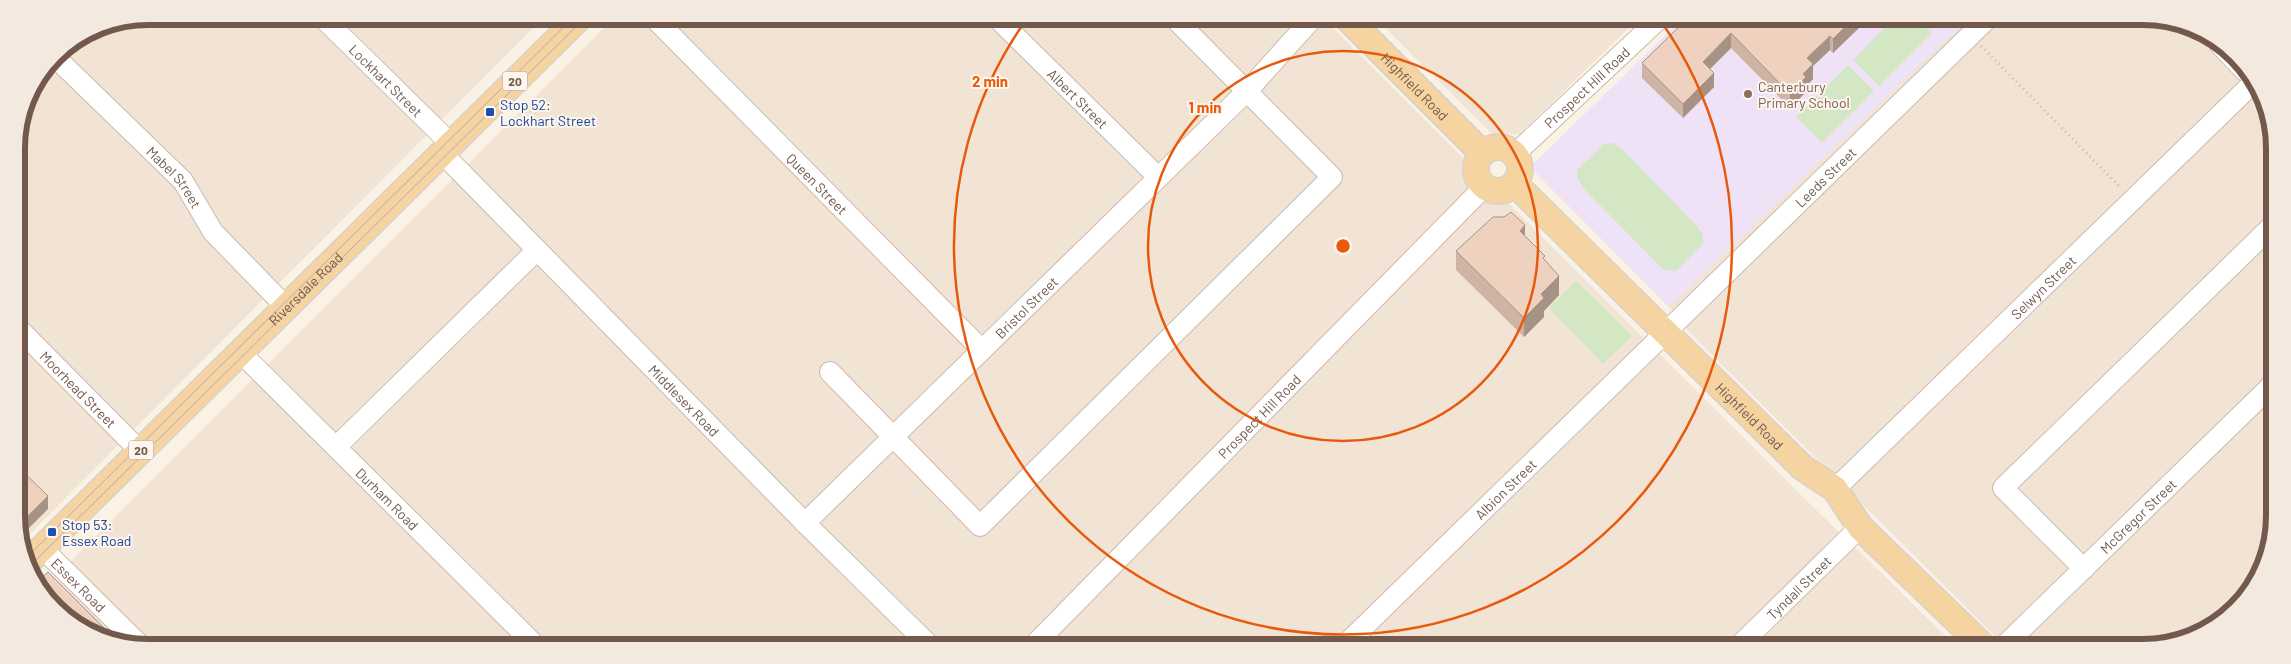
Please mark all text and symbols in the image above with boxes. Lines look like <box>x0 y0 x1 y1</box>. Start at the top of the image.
street label: Lockhart Street <box>346 40 426 120</box>
street label: Prospect Hill Road <box>1540 43 1633 131</box>
street label: Highfield Road <box>1378 49 1452 123</box>
street label: Albert Street <box>1044 65 1112 132</box>
road number: 20 <box>502 72 528 90</box>
text: 2 min <box>972 72 1008 90</box>
place label: Canterbury Primary School <box>1758 78 1850 111</box>
marker: Canterbury Primary School <box>1742 88 1754 100</box>
place label: Stop 52: Lockhart Street <box>500 96 596 129</box>
text: 1 min <box>1189 98 1221 116</box>
marker: Stop 52: Lockhart Street <box>484 106 496 118</box>
street label: Mabel Street <box>143 142 205 211</box>
street label: Leeds Street <box>1791 143 1859 210</box>
street label: Queen Street <box>784 149 851 218</box>
centre of rings <box>1334 237 1352 255</box>
street label: Riversdale Road <box>265 248 346 329</box>
street label: Selwyn Street <box>2007 252 2079 322</box>
street label: Bristol Street <box>991 273 1061 341</box>
street label: Moorhead Street <box>37 347 120 431</box>
street label: Middlesex Road <box>645 360 723 439</box>
street label: Prospect Hill Road <box>1214 370 1304 462</box>
street label: Highfield Road <box>1712 379 1787 453</box>
road number: 20 <box>128 440 154 460</box>
street label: Albion Street <box>1471 455 1539 523</box>
street label: Durham Road <box>353 464 422 533</box>
street label: McGregor Street <box>2096 475 2179 557</box>
place label: Stop 53: Essex Road <box>62 516 131 549</box>
marker: Stop 53: Essex Road <box>46 526 58 538</box>
street label: Tyndall Street <box>1763 552 1834 623</box>
street label: Essex Road <box>48 554 110 615</box>

